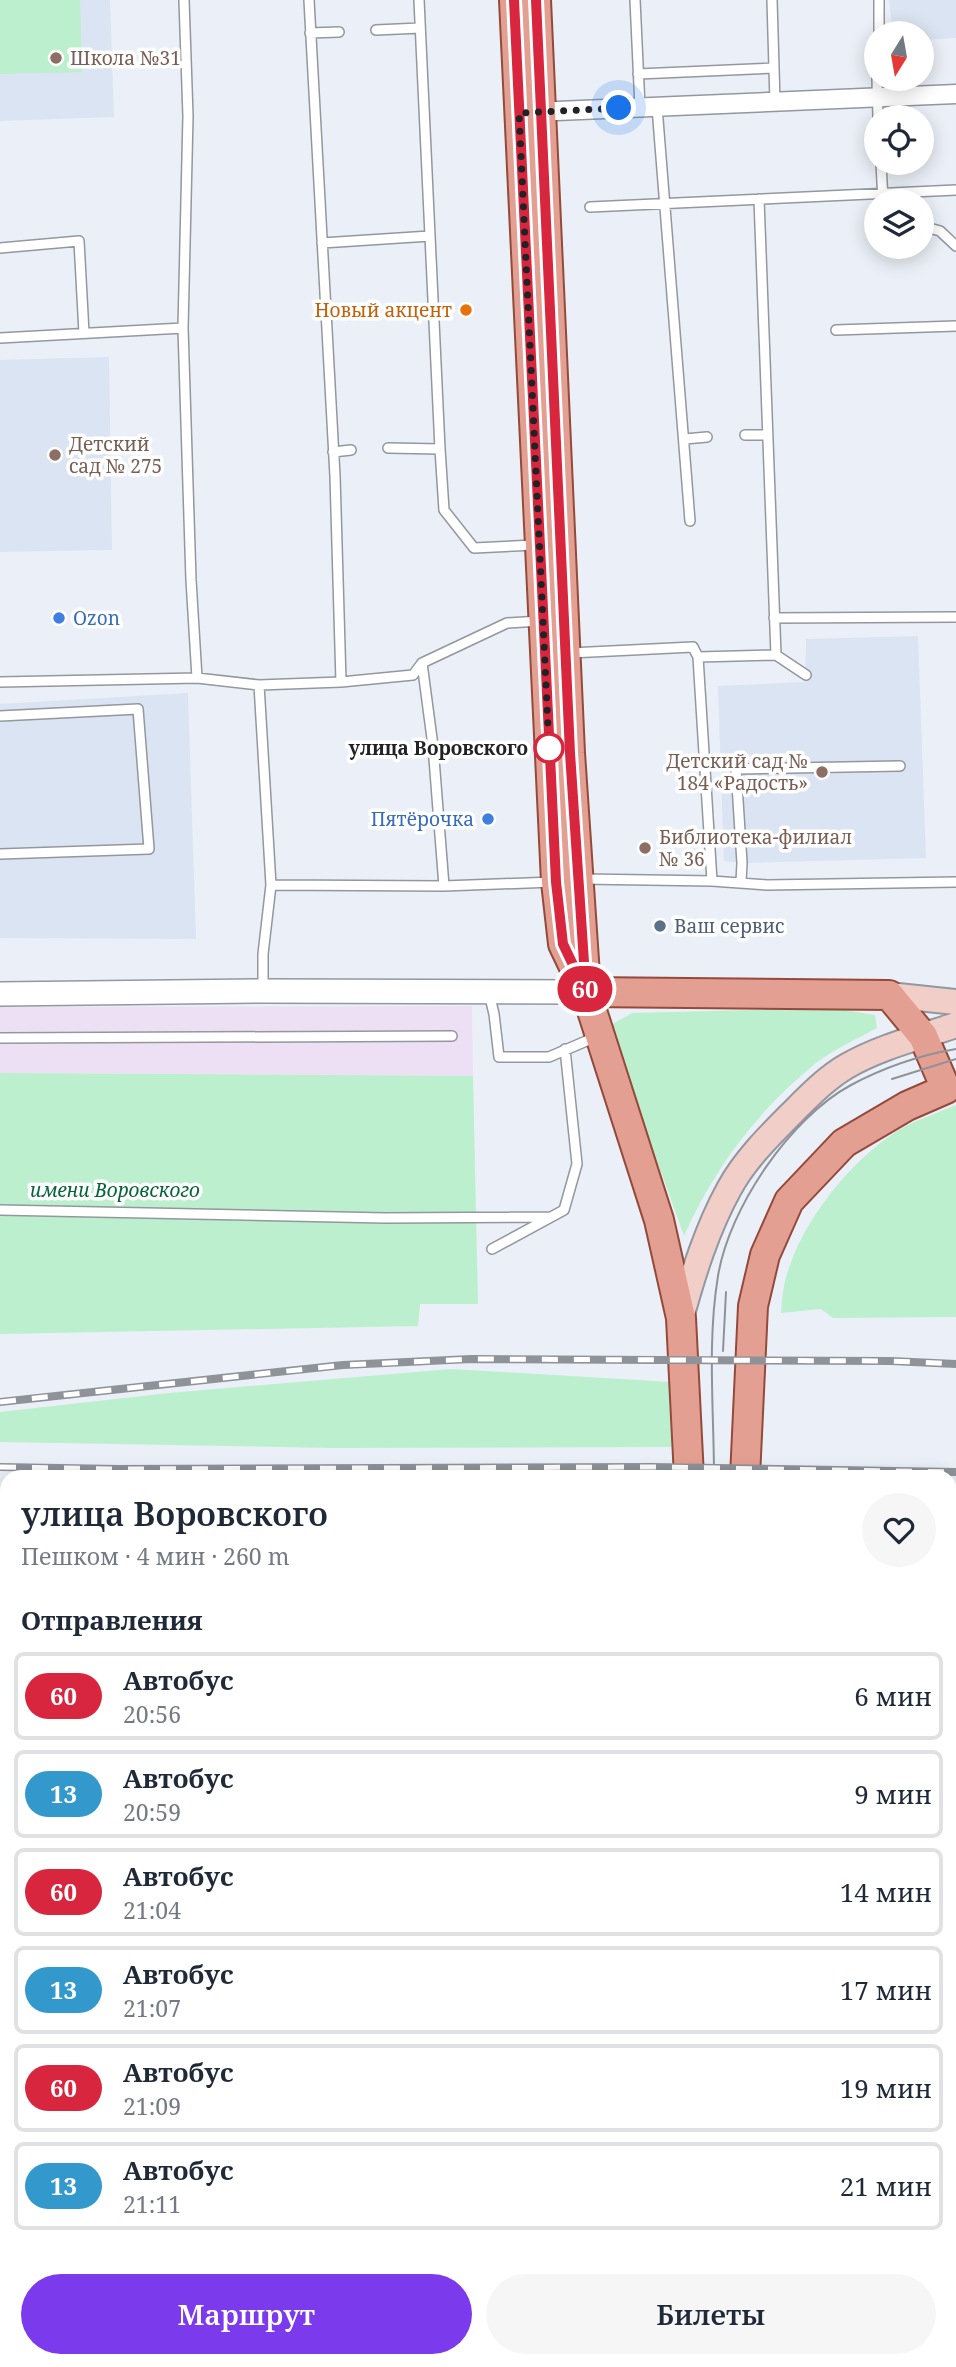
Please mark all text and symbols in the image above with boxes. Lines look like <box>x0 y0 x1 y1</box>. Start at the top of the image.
north arrow <box>864 21 934 91</box>
map controls <box>864 21 934 259</box>
place label: Школа №31 <box>70 45 181 71</box>
marker: Школа №31 <box>48 50 64 66</box>
your location <box>601 90 636 125</box>
button: locate <box>864 105 934 175</box>
button: layers <box>864 189 934 259</box>
place label: Новый акцент <box>314 297 452 323</box>
marker: Новый акцент <box>458 302 474 318</box>
place label: Детский сад № 275 <box>69 431 162 479</box>
marker: Детский сад № 275 <box>47 447 63 463</box>
place label: Ozon <box>73 605 120 631</box>
marker: Ozon <box>51 610 67 626</box>
marker: улица Воровского <box>534 733 564 763</box>
place label: улица Воровского <box>349 735 528 761</box>
place label: Детский сад № 184 «Радость» <box>666 748 808 796</box>
marker: Детский сад № 184 «Радость» <box>814 764 830 780</box>
place label: Пятёрочка <box>371 806 474 832</box>
marker: Пятёрочка <box>480 811 496 827</box>
place label: Библиотека-филиал № 36 <box>659 824 852 872</box>
marker: Библиотека-филиал № 36 <box>637 840 653 856</box>
place label: Ваш сервис <box>674 913 784 939</box>
marker: Ваш сервис <box>652 918 668 934</box>
line badge: 60 <box>554 966 616 1012</box>
text: 60 <box>571 972 599 1005</box>
park label: имени Воровского <box>30 1177 200 1203</box>
text: улица Воровского <box>21 1491 328 1536</box>
button: heart <box>862 1493 936 1567</box>
text: Пешком · 4 мин · 260 m <box>21 1540 289 1572</box>
text: Отправления <box>21 1602 203 1638</box>
text: Автобус <box>123 1662 233 1698</box>
text: 6 мин <box>854 1678 932 1714</box>
text: 60 <box>50 1679 77 1712</box>
text: 20:56 <box>123 1698 181 1730</box>
text: Автобус <box>123 1760 233 1796</box>
text: 9 мин <box>854 1776 932 1812</box>
text: 13 <box>50 1777 77 1810</box>
text: 20:59 <box>123 1796 181 1828</box>
text: Автобус <box>123 1858 233 1894</box>
text: 14 мин <box>840 1874 932 1910</box>
text: 60 <box>50 1875 77 1908</box>
text: 21:04 <box>123 1894 181 1926</box>
text: Автобус <box>123 1956 233 1992</box>
text: 17 мин <box>840 1972 932 2008</box>
text: 13 <box>50 1973 77 2006</box>
text: 21:07 <box>123 1992 181 2024</box>
text: Автобус <box>123 2054 233 2090</box>
text: 19 мин <box>840 2070 932 2106</box>
text: 60 <box>50 2071 77 2104</box>
text: 21:09 <box>123 2090 181 2122</box>
text: Автобус <box>123 2152 233 2188</box>
text: 21 мин <box>840 2168 932 2204</box>
text: 13 <box>50 2169 77 2202</box>
text: 21:11 <box>123 2188 181 2220</box>
button: Маршрут <box>21 2274 472 2354</box>
button: Билеты <box>486 2274 936 2354</box>

